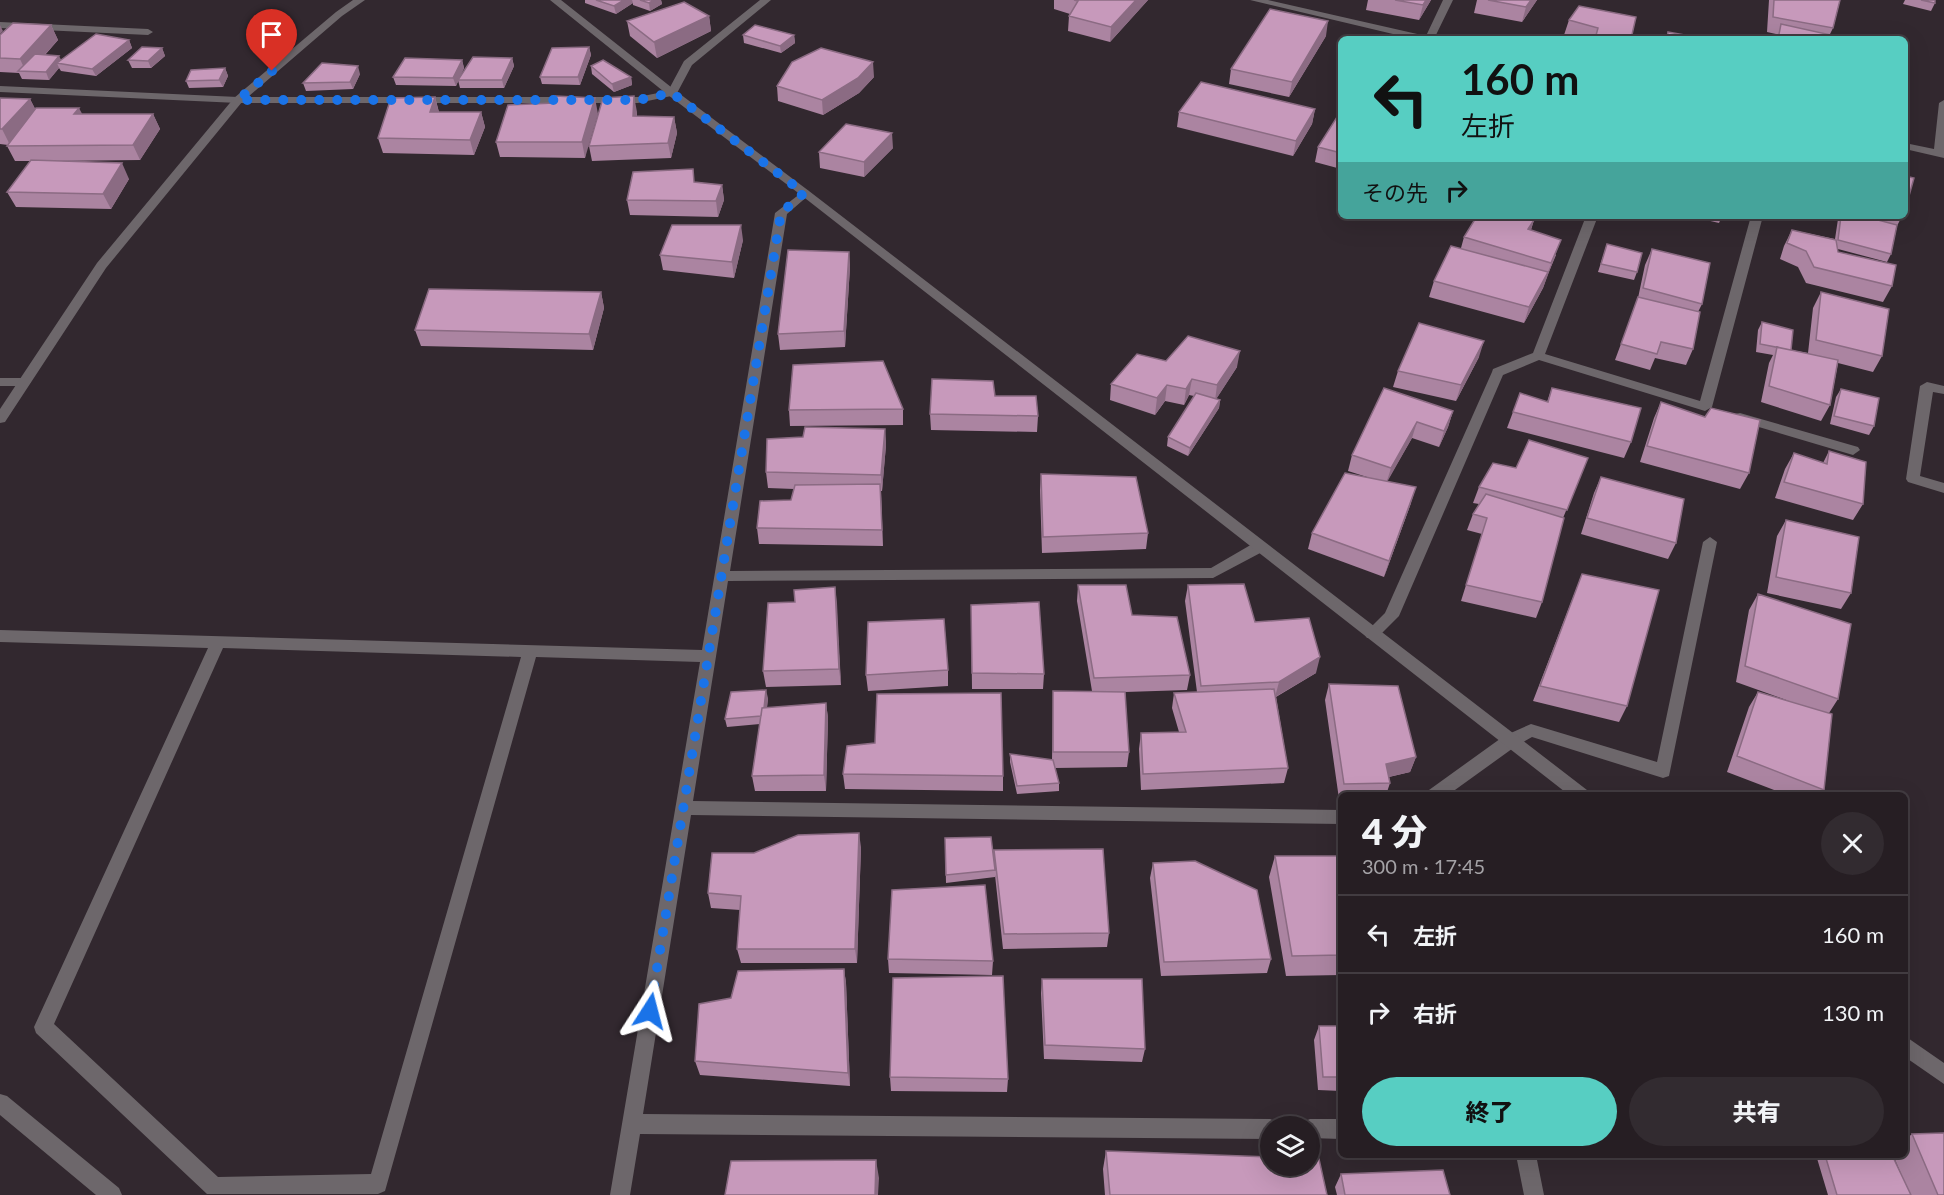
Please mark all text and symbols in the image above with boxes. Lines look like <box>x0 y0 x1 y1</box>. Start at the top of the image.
pin <box>246 9 297 71</box>
icon: arrive <box>255 18 288 51</box>
text: 160 m <box>1461 54 1579 104</box>
icon: left <box>1362 60 1440 138</box>
text: 左折 <box>1461 109 1515 142</box>
icon: right <box>1440 174 1473 207</box>
text: その先 <box>1362 179 1428 206</box>
text: 4 分 <box>1362 809 1427 853</box>
button: close <box>1821 812 1884 875</box>
text: 300 m · 17:45 <box>1362 854 1485 878</box>
icon: left <box>1362 918 1395 951</box>
text: 160 m <box>1822 921 1884 948</box>
text: 左折 <box>1413 922 1457 949</box>
position arrow <box>618 979 682 1043</box>
icon: right <box>1362 996 1395 1029</box>
text: 130 m <box>1822 999 1884 1026</box>
text: 右折 <box>1413 1000 1457 1027</box>
button: 終了 <box>1362 1077 1617 1146</box>
button: 共有 <box>1629 1077 1884 1146</box>
map controls <box>1260 1116 1320 1176</box>
button: layers <box>1260 1116 1320 1176</box>

